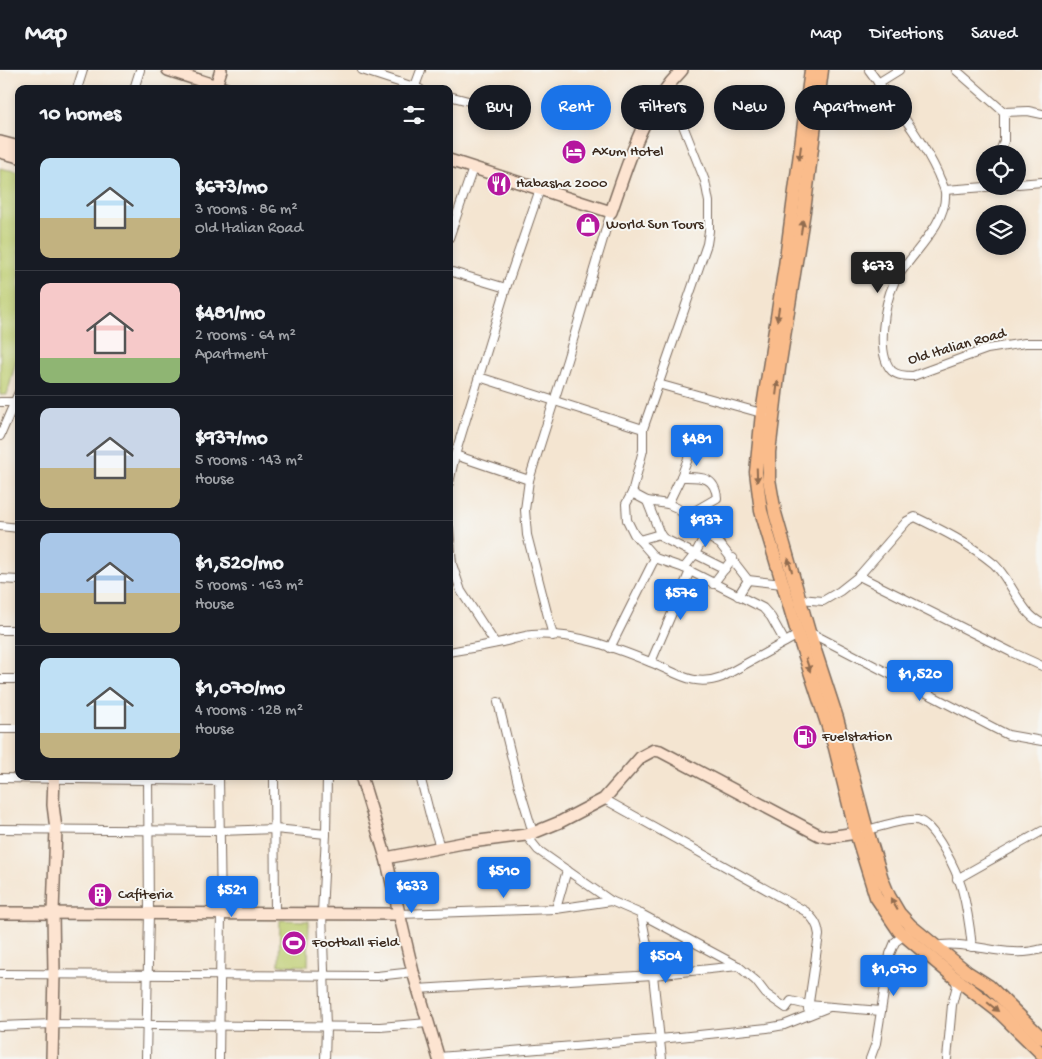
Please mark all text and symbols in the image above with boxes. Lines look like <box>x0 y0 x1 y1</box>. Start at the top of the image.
text: Map <box>25 20 67 49</box>
text: Map <box>810 24 842 45</box>
text: Directions <box>870 24 943 45</box>
text: Saved <box>971 24 1017 45</box>
chip: Buy <box>468 85 531 130</box>
chip: Rent <box>541 85 611 130</box>
chip: Filters <box>621 85 704 130</box>
chip: New <box>714 85 785 130</box>
chip: Apartment <box>795 85 912 130</box>
icon: filters <box>400 101 428 129</box>
text: 10 homes <box>40 103 121 128</box>
hotel icon: Axum Hotel <box>561 139 587 165</box>
place label: Axum Hotel <box>592 143 664 161</box>
one-way arrow <box>796 145 804 161</box>
map controls <box>976 145 1026 255</box>
button: locate <box>976 145 1026 195</box>
restaurant icon: Habasha 2000 <box>486 171 512 197</box>
place label: Habasha 2000 <box>516 175 608 193</box>
text: $673/mo <box>195 176 268 201</box>
icon: home <box>80 178 140 238</box>
text: 3 rooms · 86 m² <box>195 201 298 220</box>
button: layers <box>976 205 1026 255</box>
shop icon: World Sun Tours <box>575 212 601 238</box>
place label: World Sun Tours <box>606 216 704 234</box>
one-way arrow <box>798 219 806 235</box>
text: Old Italian Road <box>195 220 303 239</box>
pin: $673 <box>848 252 908 294</box>
text: $673 <box>862 258 894 277</box>
text: $481/mo <box>195 302 265 327</box>
icon: home <box>80 303 140 363</box>
one-way arrow <box>773 306 781 322</box>
street label: Old Italian Road <box>906 324 1009 370</box>
text: 2 rooms · 64 m² <box>195 327 296 346</box>
text: Apartment <box>195 346 267 365</box>
one-way arrow <box>773 380 781 396</box>
pin: $481 <box>667 424 727 467</box>
text: $937/mo <box>195 427 268 452</box>
icon: home <box>80 428 140 488</box>
text: $481 <box>682 431 712 450</box>
text: 5 rooms · 143 m² <box>195 452 303 471</box>
one-way arrow <box>753 467 761 483</box>
text: House <box>195 471 234 490</box>
pin: $937 <box>676 506 736 548</box>
text: $937 <box>690 512 722 531</box>
text: $1,520/mo <box>195 552 284 577</box>
icon: home <box>80 553 140 613</box>
one-way arrow <box>786 557 793 572</box>
text: 5 rooms · 163 m² <box>195 577 304 596</box>
pin: $576 <box>651 578 711 621</box>
text: $576 <box>665 585 697 604</box>
text: House <box>195 596 234 615</box>
one-way arrow <box>804 658 812 673</box>
pin: $1,520 <box>879 660 961 702</box>
text: $1,520 <box>898 666 942 685</box>
text: $1,070/mo <box>195 677 285 702</box>
icon: home <box>80 678 140 738</box>
text: 4 rooms · 128 m² <box>195 702 303 721</box>
text: House <box>195 721 234 740</box>
fuel station icon: Fuelstation <box>792 724 818 750</box>
place label: Fuelstation <box>821 728 892 746</box>
pin: $510 <box>474 856 534 899</box>
text: $510 <box>488 863 520 882</box>
pin: $633 <box>382 872 442 914</box>
pin: $521 <box>202 876 262 918</box>
text: $633 <box>396 878 428 897</box>
building icon: Cafiteria <box>87 882 113 908</box>
text: $521 <box>217 882 247 901</box>
place label: Cafiteria <box>118 886 174 904</box>
one-way arrow <box>889 897 898 910</box>
sports icon: Football Field <box>281 930 307 956</box>
place label: Football Field <box>311 934 400 952</box>
pin: $504 <box>636 942 696 984</box>
text: $504 <box>650 948 682 967</box>
pin: $1,070 <box>853 954 935 997</box>
text: $1,070 <box>871 961 917 980</box>
one-way arrow <box>986 1001 999 1012</box>

